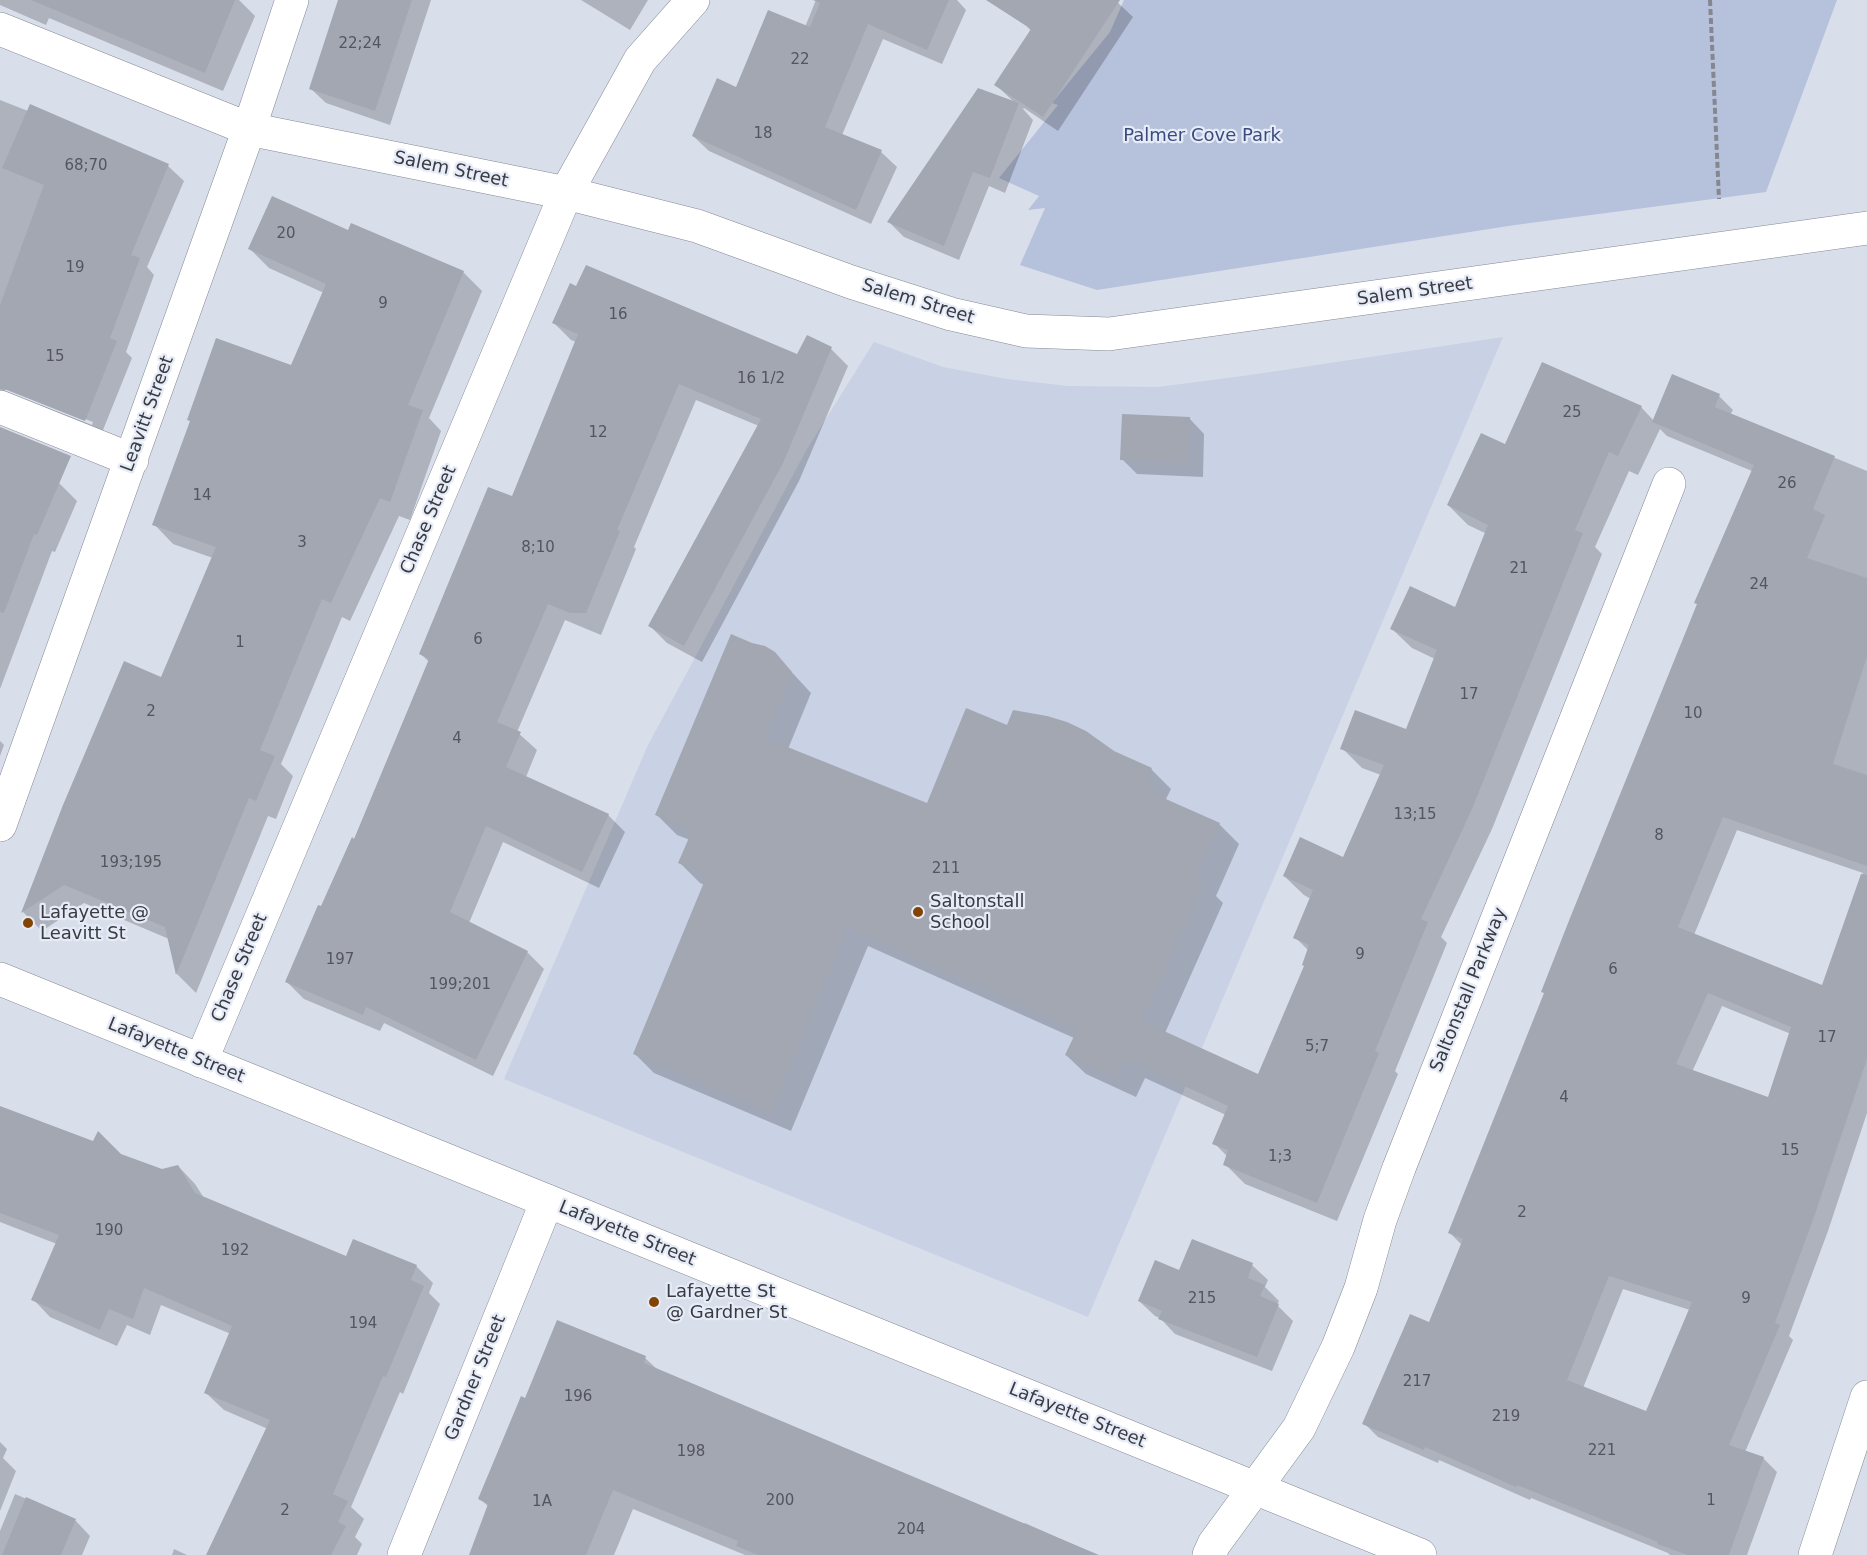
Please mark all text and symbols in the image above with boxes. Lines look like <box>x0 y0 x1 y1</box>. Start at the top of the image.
house number: 22;24 <box>338 35 382 53</box>
house number: 22 <box>790 51 810 69</box>
house number: 18 <box>753 125 773 143</box>
park label: Palmer Cove Park <box>1123 125 1281 147</box>
street label: Salem Street <box>392 147 510 193</box>
house number: 68;70 <box>64 157 108 175</box>
house number: 20 <box>276 225 296 243</box>
house number: 19 <box>65 259 85 277</box>
street label: Salem Street <box>1356 273 1474 311</box>
street label: Salem Street <box>859 275 977 329</box>
house number: 9 <box>378 295 388 313</box>
house number: 16 <box>608 306 628 324</box>
house number: 15 <box>45 348 65 366</box>
street label: Leavitt Street <box>117 353 179 475</box>
house number: 16 1/2 <box>737 370 785 388</box>
house number: 25 <box>1562 404 1582 422</box>
house number: 12 <box>588 424 608 442</box>
street label: Chase Street <box>396 462 462 578</box>
house number: 26 <box>1777 475 1797 493</box>
house number: 14 <box>192 487 212 505</box>
house number: 3 <box>297 534 307 552</box>
house number: 8;10 <box>521 539 555 557</box>
house number: 21 <box>1509 560 1529 578</box>
house number: 24 <box>1749 576 1769 594</box>
house number: 6 <box>473 631 483 649</box>
house number: 1 <box>235 634 245 652</box>
house number: 17 <box>1459 686 1479 704</box>
house number: 2 <box>146 703 156 721</box>
house number: 10 <box>1683 705 1703 723</box>
house number: 4 <box>452 730 462 748</box>
house number: 13;15 <box>1393 806 1437 824</box>
house number: 8 <box>1654 827 1664 845</box>
house number: 193;195 <box>100 854 162 872</box>
house number: 211 <box>932 860 960 878</box>
place label: Saltonstall School <box>930 891 1024 934</box>
place label: Lafayette @ Leavitt St <box>40 902 149 944</box>
marker: Saltonstall School <box>911 905 925 919</box>
street label: Saltonstall Parkway <box>1426 905 1512 1075</box>
street label: Chase Street <box>207 910 273 1026</box>
marker: Lafayette @ Leavitt St <box>21 916 35 930</box>
house number: 9 <box>1355 946 1365 964</box>
house number: 197 <box>326 951 354 969</box>
house number: 6 <box>1608 961 1618 979</box>
house number: 199;201 <box>429 976 491 994</box>
street label: Lafayette Street <box>104 1014 248 1088</box>
house number: 17 <box>1817 1029 1837 1047</box>
house number: 5;7 <box>1305 1038 1329 1056</box>
house number: 4 <box>1559 1089 1569 1107</box>
house number: 15 <box>1780 1142 1800 1160</box>
house number: 1;3 <box>1268 1148 1292 1166</box>
street label: Lafayette Street <box>555 1197 699 1271</box>
house number: 2 <box>1517 1204 1527 1222</box>
house number: 190 <box>95 1222 123 1240</box>
house number: 192 <box>221 1242 249 1260</box>
place label: Lafayette St @ Gardner St <box>666 1281 787 1324</box>
house number: 215 <box>1188 1290 1216 1308</box>
house number: 9 <box>1741 1290 1751 1308</box>
marker: Lafayette St @ Gardner St <box>647 1295 661 1309</box>
street label: Gardner Street <box>441 1312 511 1444</box>
house number: 194 <box>349 1315 377 1333</box>
house number: 217 <box>1403 1373 1431 1391</box>
street label: Lafayette Street <box>1005 1379 1149 1453</box>
house number: 196 <box>564 1388 592 1406</box>
house number: 219 <box>1492 1408 1520 1426</box>
house number: 221 <box>1588 1442 1616 1460</box>
house number: 198 <box>677 1443 705 1461</box>
house number: 200 <box>766 1492 794 1510</box>
house number: 1 <box>1706 1492 1716 1510</box>
house number: 1A <box>532 1493 552 1511</box>
house number: 2 <box>280 1502 290 1520</box>
house number: 204 <box>897 1521 925 1539</box>

